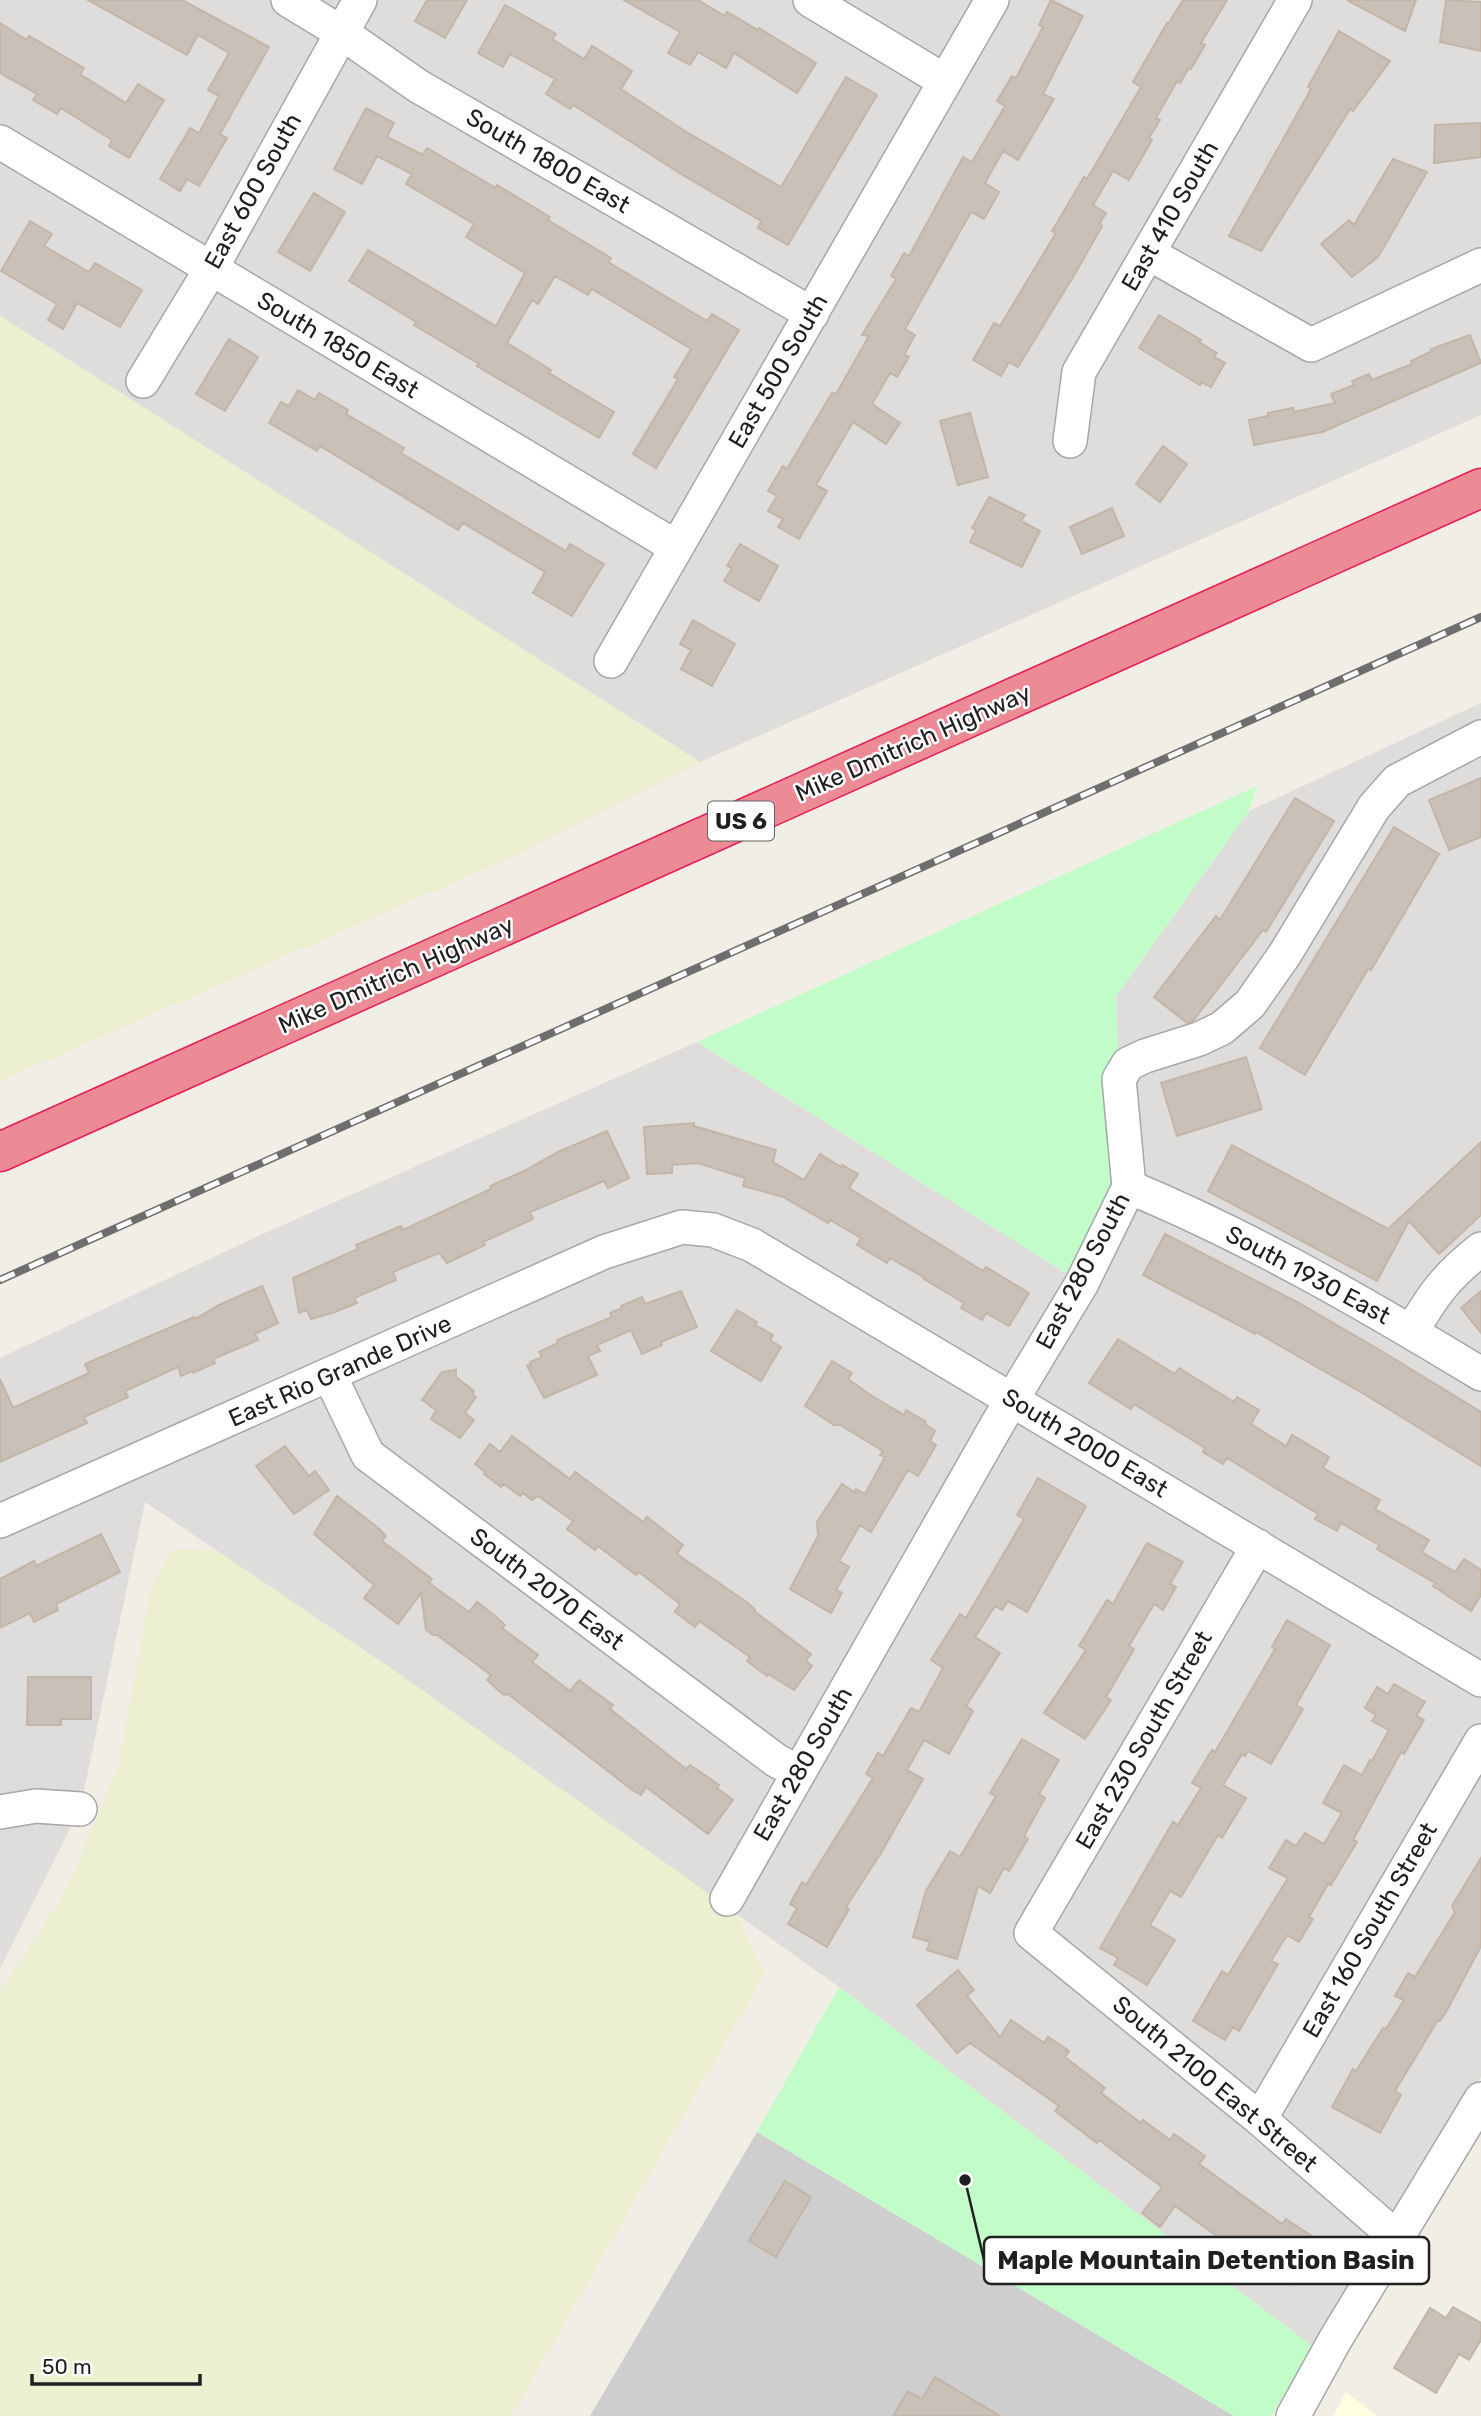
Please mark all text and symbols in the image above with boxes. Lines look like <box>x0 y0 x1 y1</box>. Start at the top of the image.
street label: South 1800 East <box>461 103 635 219</box>
street label: East 600 South <box>199 108 307 274</box>
street label: East 410 South <box>1116 136 1224 296</box>
street label: South 1850 East <box>252 286 424 404</box>
street label: East 500 South <box>723 289 833 453</box>
street label: Mike Dmitrich Highway <box>791 678 1035 808</box>
road number: US 6 <box>708 802 774 841</box>
street label: Mike Dmitrich Highway <box>274 910 518 1040</box>
street label: East 280 South <box>1030 1188 1136 1354</box>
street label: South 1930 East <box>1221 1220 1395 1330</box>
street label: East Rio Grande Drive <box>224 1309 456 1433</box>
street label: South 2000 East <box>997 1383 1173 1503</box>
street label: South 2070 East <box>465 1522 629 1656</box>
street label: East 230 South Street <box>1070 1626 1218 1854</box>
street label: East 280 South <box>748 1682 858 1846</box>
street label: East 160 South Street <box>1297 1818 1443 2042</box>
street label: South 2100 East Street <box>1107 1990 1323 2178</box>
callout: Maple Mountain Detention Basin <box>984 2237 1429 2284</box>
text: Maple Mountain Detention Basin <box>997 2245 1415 2276</box>
scale bar <box>32 2342 200 2386</box>
text: 50 m <box>42 2354 92 2379</box>

